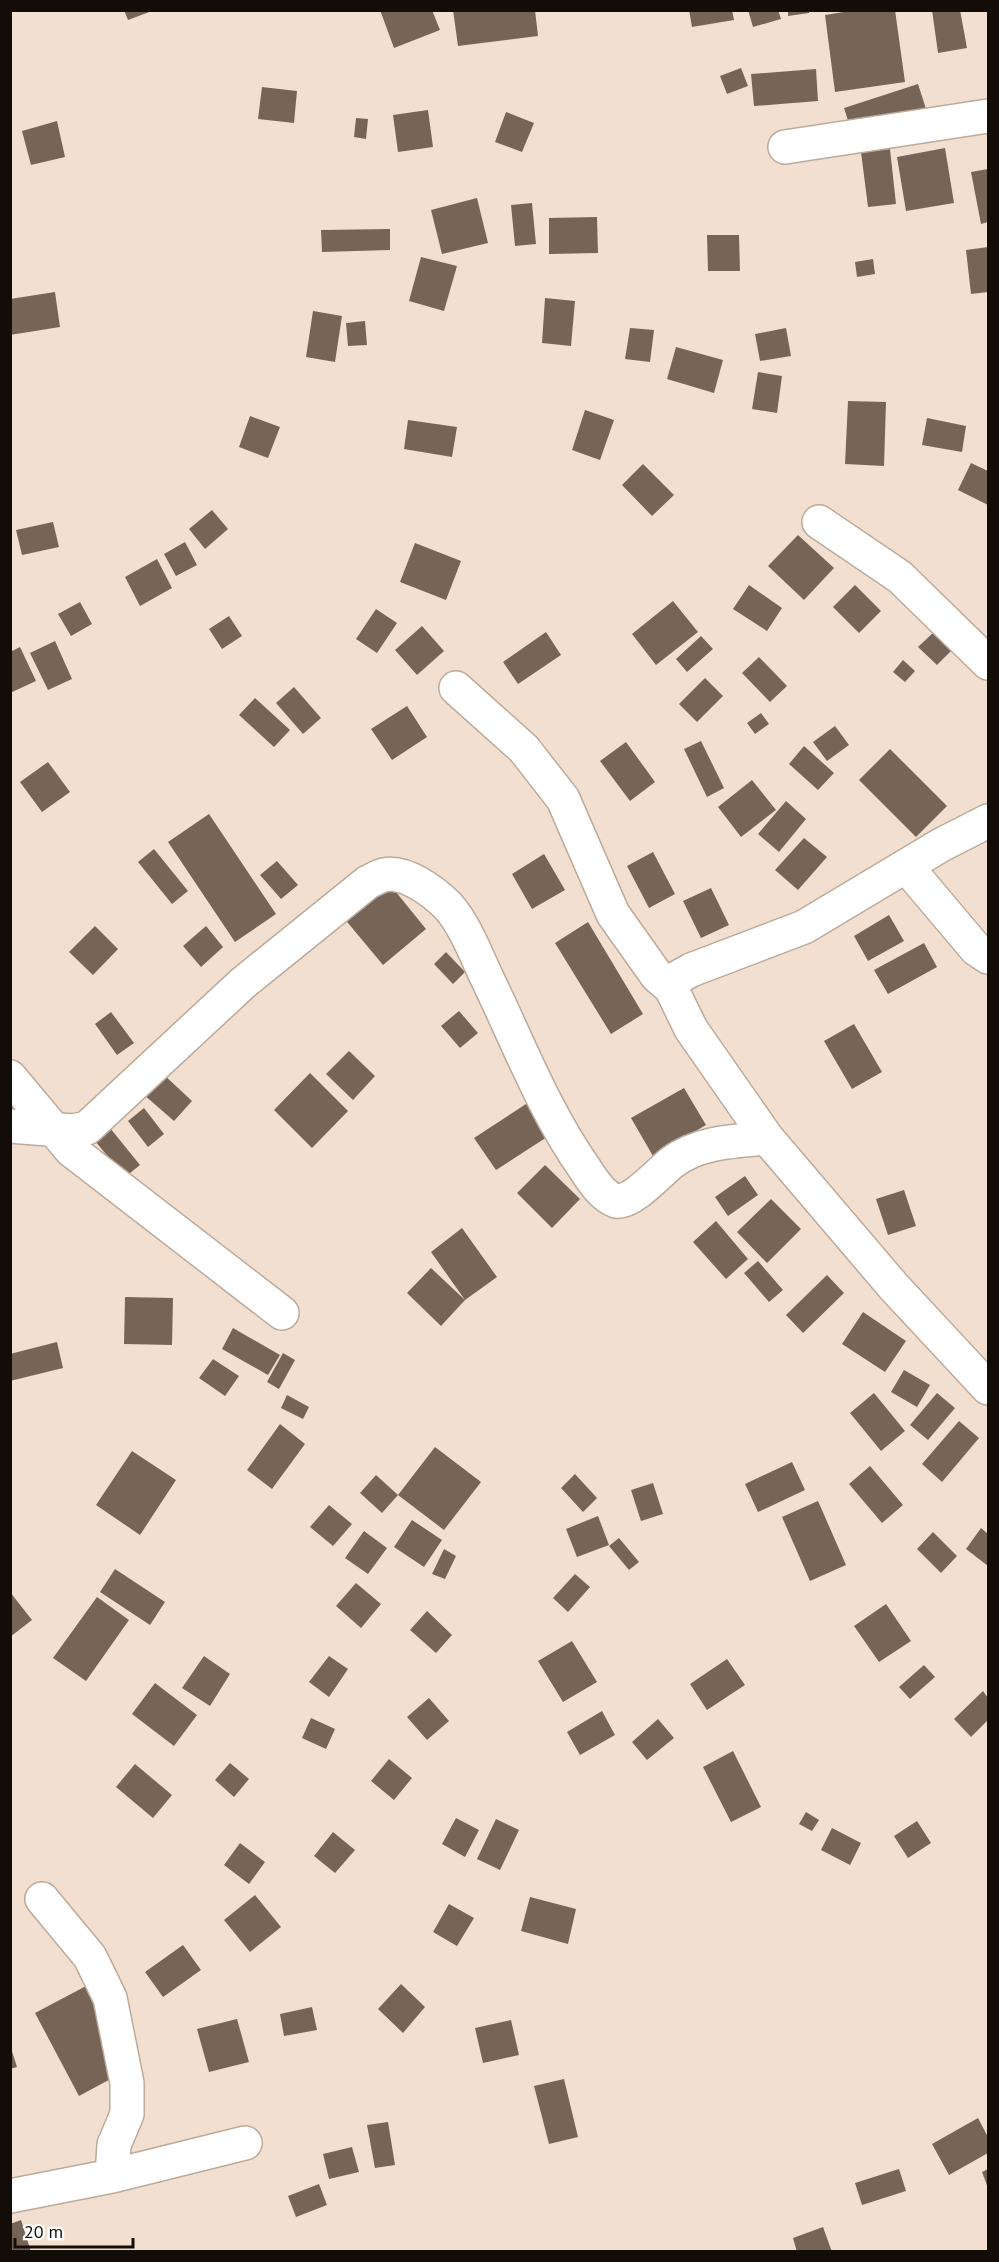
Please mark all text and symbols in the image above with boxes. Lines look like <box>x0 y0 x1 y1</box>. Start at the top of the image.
scale bar <box>15 2211 134 2249</box>
text: 20 m <box>24 2220 63 2243</box>

